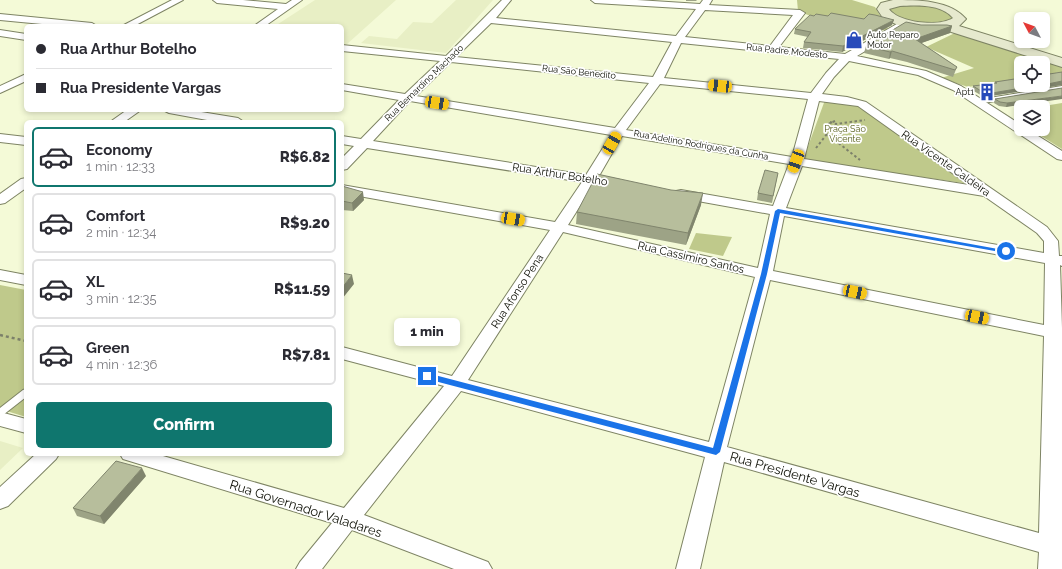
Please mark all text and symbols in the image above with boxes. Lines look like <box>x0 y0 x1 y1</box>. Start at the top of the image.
north arrow <box>1014 12 1050 48</box>
map controls <box>1014 12 1050 136</box>
shop icon: Auto Reparo Motor <box>844 30 864 50</box>
place label: Auto Reparo Motor <box>867 30 919 50</box>
text: Rua Arthur Botelho <box>60 40 197 58</box>
street label: Rua Padre Modesto <box>746 42 828 60</box>
street label: Rua Bernardino Machado <box>383 43 465 123</box>
button: locate <box>1014 56 1050 92</box>
street label: Rua São Benedito <box>542 63 616 81</box>
text: Rua Presidente Vargas <box>60 79 221 97</box>
car <box>707 79 733 93</box>
building icon: Apt1 <box>977 82 997 102</box>
place label: Apt1 <box>956 87 974 97</box>
car <box>424 95 450 111</box>
button: layers <box>1014 100 1050 136</box>
park label: Praça São Vicente <box>824 124 866 144</box>
street label: Rua Adelino Rodrigues da Cunha <box>633 128 769 162</box>
street label: Rua Vicente Caldeira <box>899 128 993 199</box>
car <box>601 130 623 156</box>
icon: car <box>38 139 74 175</box>
text: Economy <box>86 141 153 159</box>
text: R$6.82 <box>280 148 330 166</box>
car <box>786 148 806 174</box>
text: 1 min · 12:33 <box>86 159 155 174</box>
street label: Rua Arthur Botelho <box>511 161 609 189</box>
icon: car <box>38 205 74 241</box>
text: Comfort <box>86 207 145 225</box>
car <box>500 211 526 227</box>
text: R$9.20 <box>280 214 330 232</box>
text: 2 min · 12:34 <box>86 225 156 240</box>
street label: Rua Cassimiro Santos <box>636 239 745 276</box>
route start <box>997 242 1015 260</box>
street label: Rua Afonso Pena <box>489 252 546 331</box>
icon: car <box>38 271 74 307</box>
text: XL <box>86 273 104 291</box>
text: R$11.59 <box>274 280 330 298</box>
car <box>842 284 868 300</box>
text: 3 min · 12:35 <box>86 291 157 306</box>
car <box>964 309 990 325</box>
callout: 1 min <box>394 318 460 346</box>
text: 1 min <box>410 324 444 339</box>
icon: car <box>38 337 74 373</box>
text: Green <box>86 339 130 357</box>
text: R$7.81 <box>282 346 330 364</box>
text: 4 min · 12:36 <box>86 357 157 372</box>
route end <box>418 367 436 385</box>
button: Confirm <box>36 402 332 448</box>
street label: Rua Presidente Vargas <box>728 449 862 500</box>
street label: Rua Governador Valadares <box>228 477 384 540</box>

